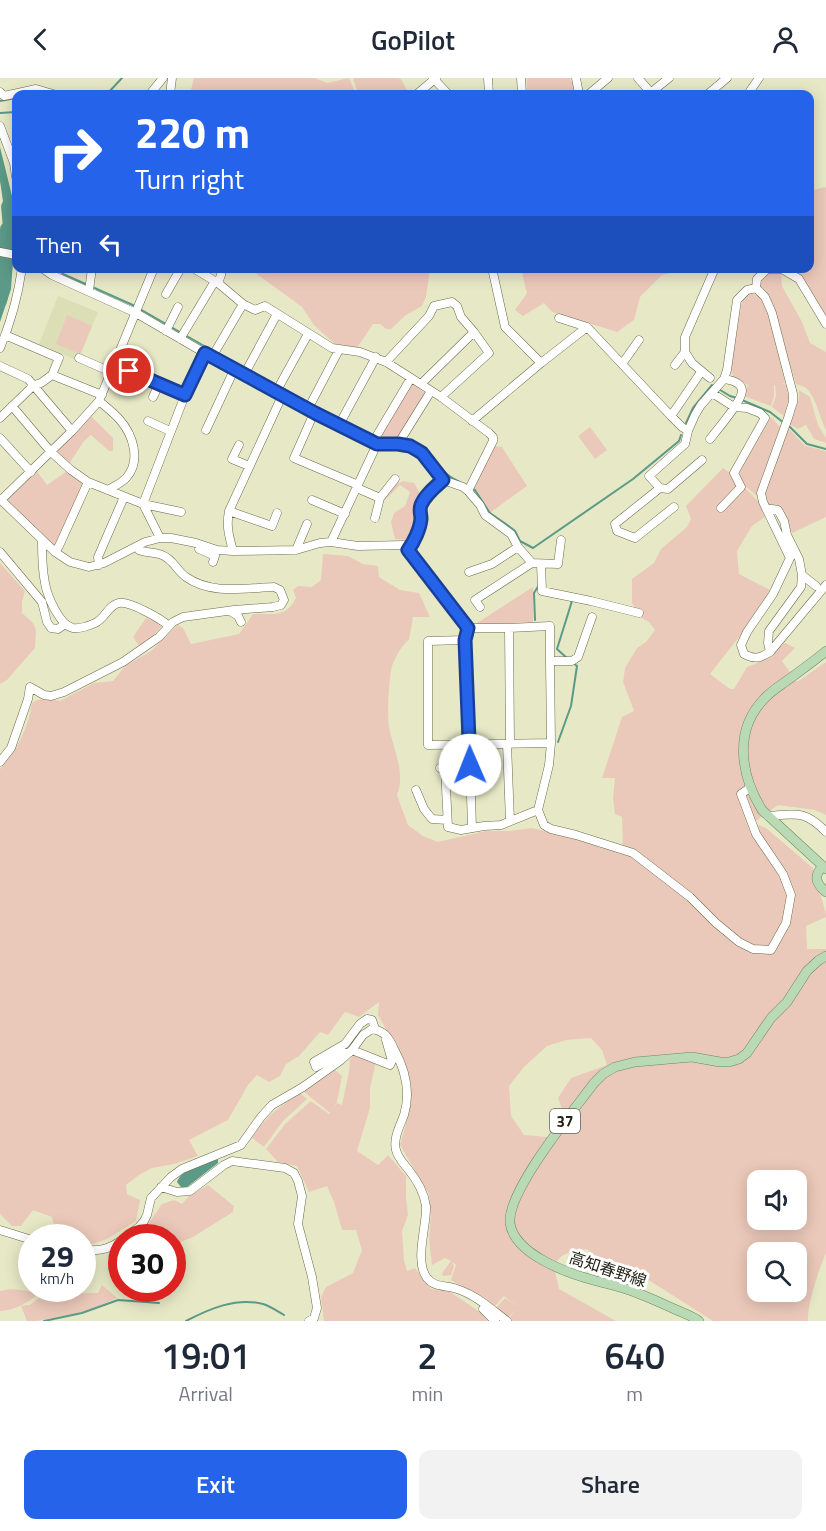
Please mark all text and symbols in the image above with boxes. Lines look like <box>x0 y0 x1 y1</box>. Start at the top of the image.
text: GoPilot <box>371 19 455 60</box>
icon: back <box>24 23 57 56</box>
icon: person <box>769 23 802 56</box>
text: 220 m <box>135 100 250 164</box>
icon: right <box>36 114 114 192</box>
text: Turn right <box>135 158 244 199</box>
text: Then <box>36 228 82 262</box>
icon: left <box>94 228 127 261</box>
pin <box>103 345 154 396</box>
icon: arrive <box>112 354 145 387</box>
position arrow <box>438 733 502 797</box>
road number: 37 <box>550 1109 580 1133</box>
map controls <box>747 1170 807 1302</box>
button: sound <box>747 1170 807 1230</box>
speed limit sign: 30 <box>108 1224 186 1302</box>
text: 29 <box>40 1233 74 1279</box>
button: search <box>747 1242 807 1302</box>
street label: 高知春野線 <box>566 1245 650 1293</box>
text: km/h <box>40 1267 74 1290</box>
text: 19:01 <box>161 1328 250 1383</box>
text: 2 <box>417 1328 437 1383</box>
text: 640 <box>604 1328 665 1383</box>
text: Arrival <box>179 1378 233 1409</box>
text: min <box>411 1378 443 1409</box>
text: m <box>626 1378 643 1409</box>
button: Exit <box>24 1450 407 1519</box>
button: Share <box>419 1450 802 1519</box>

